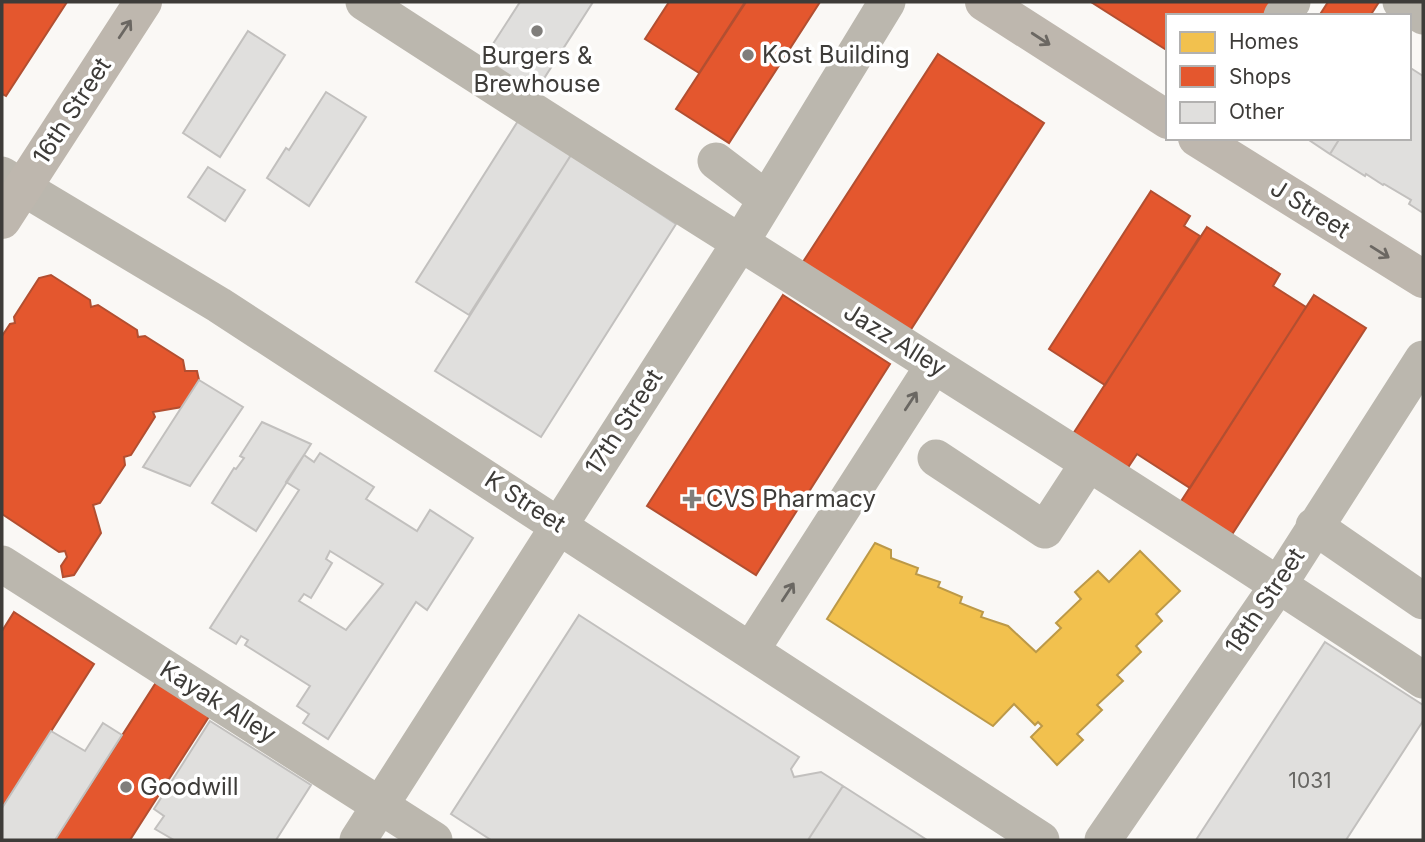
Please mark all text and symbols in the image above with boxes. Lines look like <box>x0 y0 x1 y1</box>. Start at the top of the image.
legend <box>1166 14 1411 140</box>
one-way arrow <box>118 20 132 40</box>
marker: Burgers & Brewhouse <box>529 23 545 39</box>
text: Homes <box>1229 29 1299 54</box>
one-way arrow <box>1031 31 1050 46</box>
place label: Kost Building <box>762 40 910 69</box>
place label: Burgers & Brewhouse <box>474 41 600 98</box>
marker: Kost Building <box>740 47 756 63</box>
street label: 16th Street <box>26 52 117 169</box>
text: Shops <box>1229 64 1291 89</box>
text: Other <box>1229 99 1285 124</box>
street label: J Street <box>1265 173 1355 244</box>
one-way arrow <box>1369 245 1389 259</box>
street label: Jazz Alley <box>839 297 952 383</box>
street label: 17th Street <box>579 363 668 480</box>
one-way arrow <box>903 392 918 411</box>
street label: K Street <box>479 465 571 538</box>
place label: CVS Pharmacy <box>706 484 876 513</box>
marker: CVS Pharmacy <box>684 491 700 507</box>
street label: 18th Street <box>1219 542 1311 659</box>
one-way arrow <box>781 583 795 603</box>
street label: Kayak Alley <box>155 655 282 749</box>
house number: 1031 <box>1288 768 1332 793</box>
place label: Goodwill <box>140 772 238 801</box>
marker: Goodwill <box>118 779 134 795</box>

